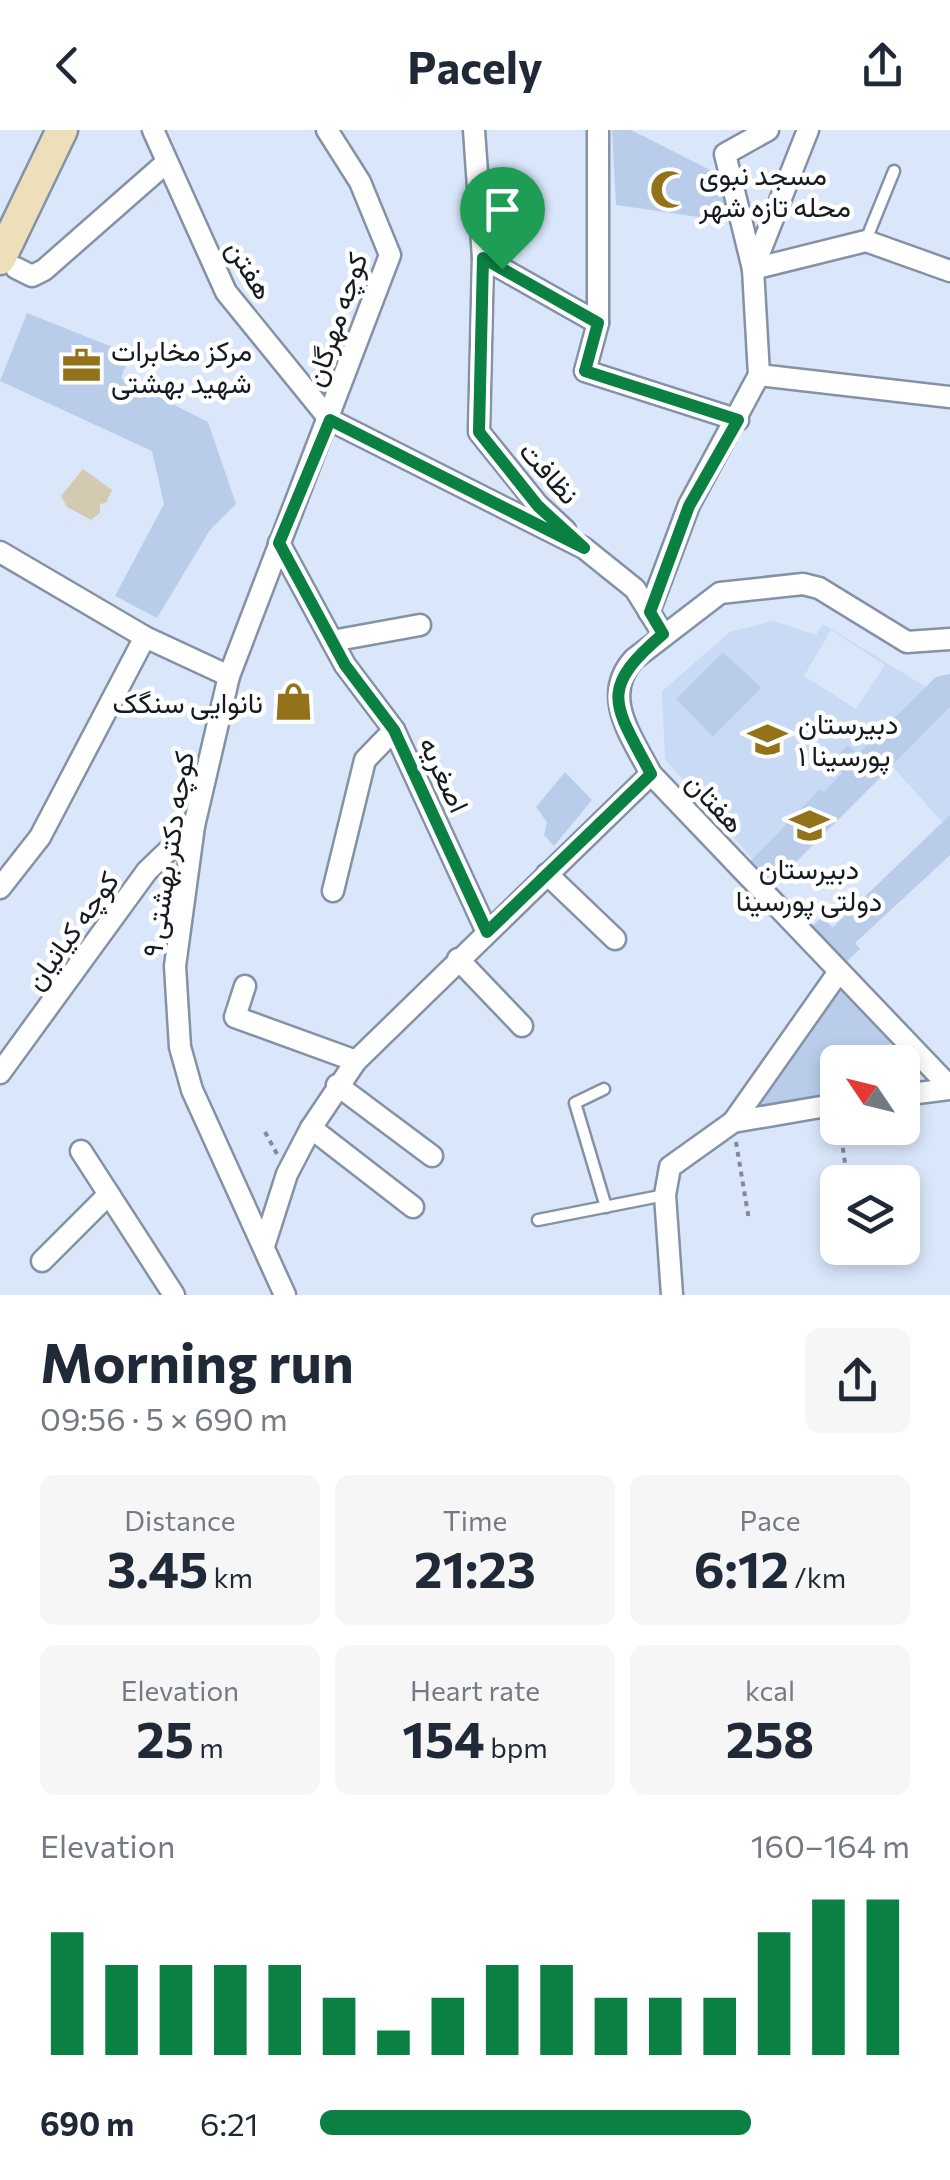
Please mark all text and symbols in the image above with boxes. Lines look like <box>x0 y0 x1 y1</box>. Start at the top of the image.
icon: back <box>40 38 95 93</box>
text: Pacely <box>407 38 543 93</box>
icon: share <box>855 38 910 93</box>
place label: مسجد نبوی محله تازه شهر <box>698 157 851 225</box>
pin <box>460 167 545 270</box>
mosque icon: مسجد نبوی محله تازه شهر <box>648 169 690 211</box>
icon: arrive <box>475 182 530 237</box>
street label: هفتن <box>219 233 282 306</box>
street label: کوچه مهرگان <box>296 248 377 391</box>
place label: مرکز مخابرات شهید بهشتی <box>111 333 252 401</box>
office icon: مرکز مخابرات شهید بهشتی <box>60 345 102 387</box>
street label: نظافت <box>513 433 587 511</box>
shop icon: نانوایی سنگک <box>272 681 314 723</box>
place label: نانوایی سنگک <box>112 685 263 721</box>
place label: دبیرستان پورسینا ۱ <box>798 706 898 775</box>
school or university icon: دبیرستان پورسینا ۱ <box>747 718 789 760</box>
street label: اصغریه <box>411 731 477 818</box>
street label: کوچه دکتر بهشتی ۹ <box>134 749 203 960</box>
street label: هفتان <box>680 765 752 839</box>
school or university icon: دبیرستان دولتی پورسینا <box>788 805 830 847</box>
place label: دبیرستان دولتی پورسینا <box>736 851 882 920</box>
street label: کوچه کیانیان <box>17 864 128 998</box>
north arrow <box>820 1045 920 1145</box>
map controls <box>820 1045 920 1265</box>
button: layers <box>820 1165 920 1265</box>
text: Morning run <box>40 1327 354 1394</box>
button: share <box>805 1328 910 1433</box>
text: 09:56 · 5 × 690 m <box>40 1398 288 1438</box>
text: Distance <box>124 1503 236 1537</box>
text: Time <box>443 1503 507 1537</box>
text: Pace <box>740 1503 800 1537</box>
text: 3.45 <box>107 1537 208 1598</box>
text: 21:23 <box>414 1537 536 1598</box>
text: 6:12 <box>694 1537 789 1598</box>
text: km <box>208 1560 253 1594</box>
text: /km <box>789 1560 846 1594</box>
text: Elevation <box>121 1673 239 1707</box>
text: Heart rate <box>410 1673 540 1707</box>
text: kcal <box>745 1673 795 1707</box>
text: 25 <box>136 1707 194 1768</box>
text: 154 <box>402 1707 485 1768</box>
text: 258 <box>726 1707 814 1768</box>
text: m <box>194 1730 224 1764</box>
text: bpm <box>485 1730 548 1764</box>
text: Elevation <box>40 1825 175 1865</box>
text: 160–164 m <box>751 1825 910 1865</box>
text: 690 m <box>40 2103 134 2143</box>
text: 6:21 <box>200 2103 258 2143</box>

